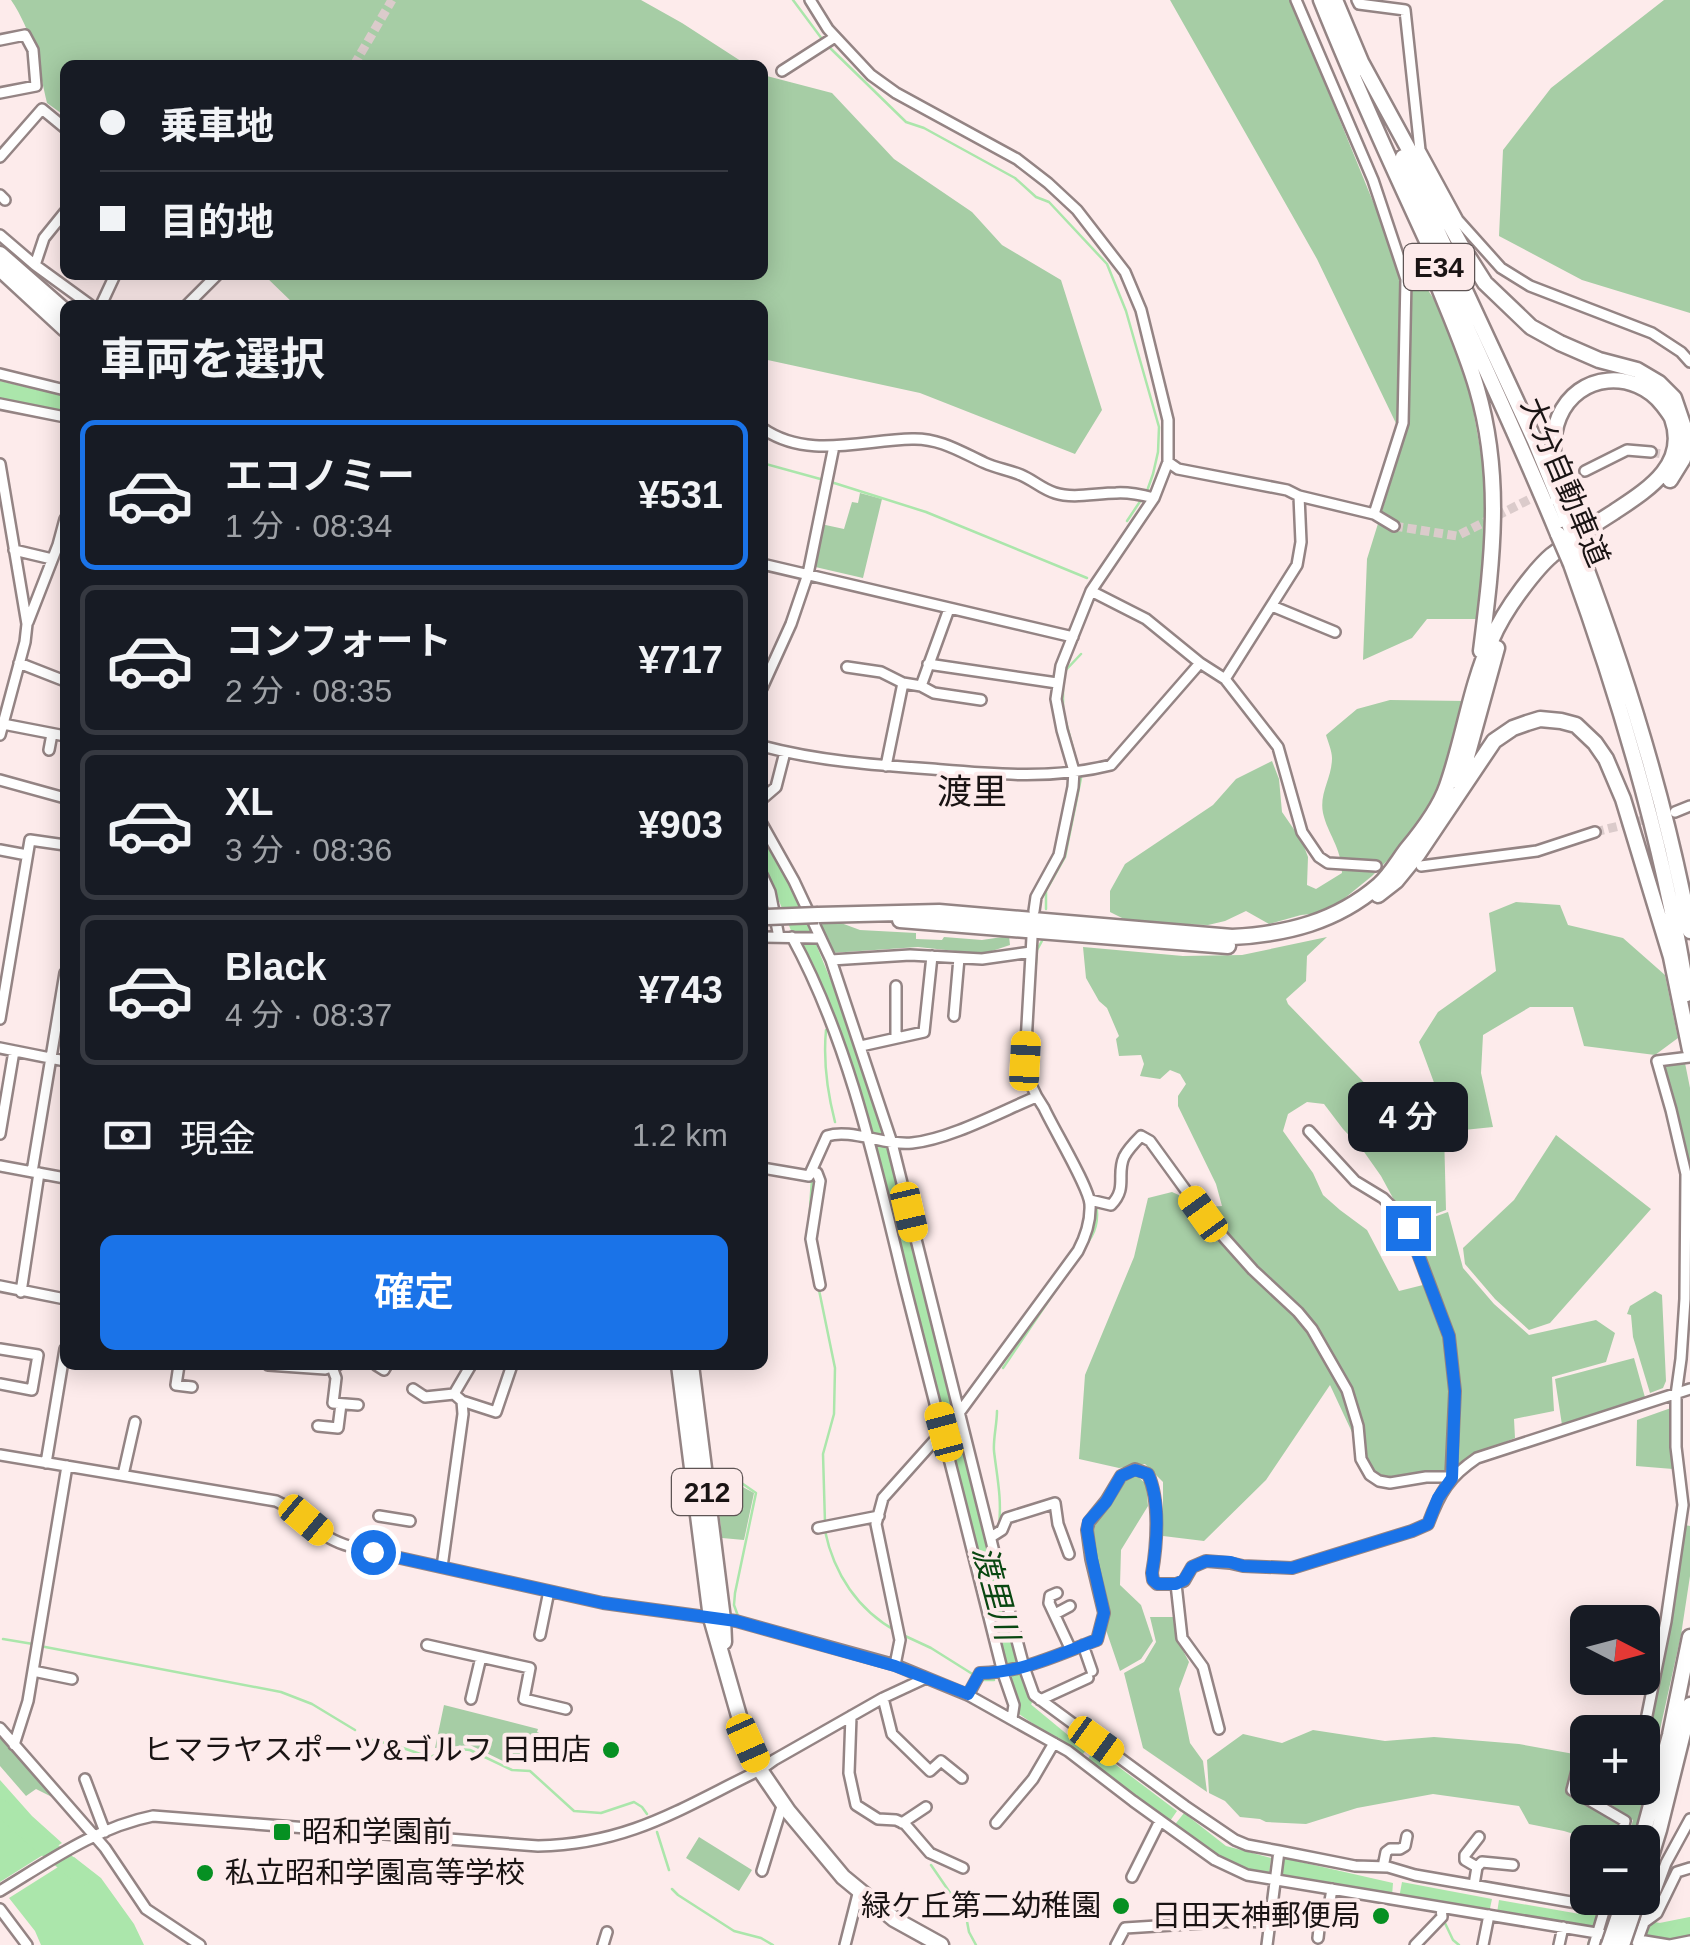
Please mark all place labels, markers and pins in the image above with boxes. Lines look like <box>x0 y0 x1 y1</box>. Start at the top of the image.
place label: ヒマラヤスポーツ&ゴルフ 日田店 <box>143 1733 591 1766</box>
marker: ヒマラヤスポーツ&ゴルフ 日田店 <box>600 1739 622 1761</box>
place label: 昭和学園前 <box>302 1815 452 1848</box>
marker: 昭和学園前 <box>271 1821 293 1843</box>
place label: 私立昭和学園高等学校 <box>225 1856 525 1889</box>
marker: 私立昭和学園高等学校 <box>194 1862 216 1884</box>
place label: 緑ケ丘第二幼稚園 <box>861 1889 1101 1922</box>
marker: 緑ケ丘第二幼稚園 <box>1110 1895 1132 1917</box>
place label: 日田天神郵便局 <box>1151 1899 1361 1932</box>
marker: 日田天神郵便局 <box>1370 1905 1392 1927</box>

